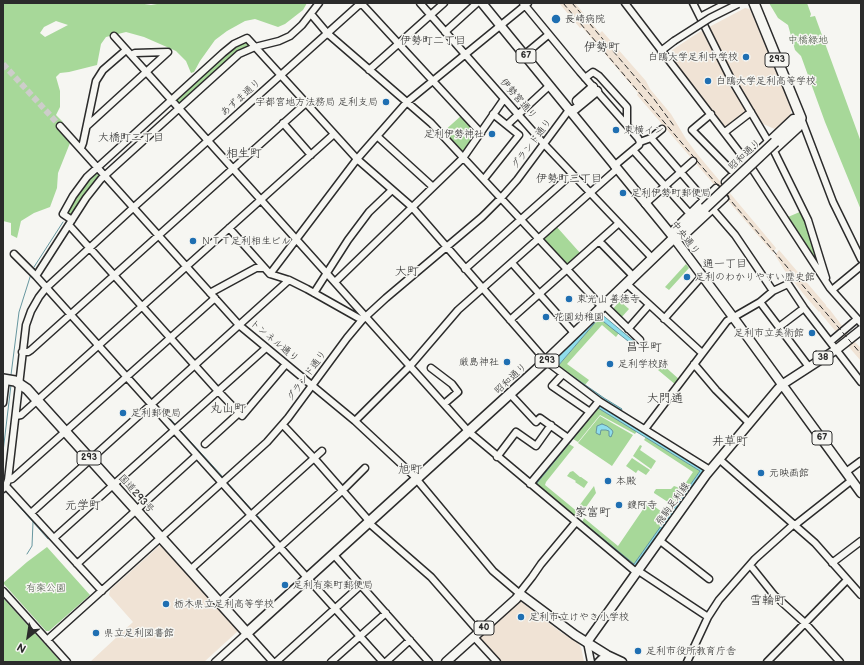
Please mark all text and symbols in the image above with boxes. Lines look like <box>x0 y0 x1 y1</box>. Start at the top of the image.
marker: 長崎病院 <box>550 13 562 25</box>
place label: 長崎病院 <box>565 13 605 25</box>
district label: 伊勢町二丁目 <box>400 34 466 48</box>
park label: 中橋緑地 <box>788 34 828 46</box>
district label: 伊勢町 <box>584 41 620 55</box>
road number: 67 <box>516 49 536 63</box>
place label: 白鴎大学足利中学校 <box>648 51 738 63</box>
marker: 白鴎大学足利中学校 <box>741 52 751 62</box>
road number: 293 <box>765 53 789 67</box>
place label: 白鴎大学足利高等学校 <box>716 75 816 87</box>
street label: 伊勢宮通り <box>497 76 539 122</box>
marker: 白鴎大学足利高等学校 <box>703 76 713 86</box>
street label: あずま通り <box>218 77 264 119</box>
place label: 宇都宮地方法務局 足利支局 <box>255 96 378 108</box>
marker: 宇都宮地方法務局 足利支局 <box>381 97 391 107</box>
street label: グランド通り <box>509 116 555 172</box>
place label: 東横イン <box>624 124 664 136</box>
marker: 東横イン <box>611 125 621 135</box>
place label: 足利伊勢神社 <box>424 128 484 140</box>
marker: 足利伊勢神社 <box>487 129 497 139</box>
district label: 大橋町二丁目 <box>98 131 164 145</box>
street label: 昭和通り <box>726 137 764 173</box>
district label: 相生町 <box>226 147 262 161</box>
district label: 伊勢町三丁目 <box>536 172 602 186</box>
place label: 足利伊勢町郵便局 <box>631 187 711 199</box>
marker: 足利伊勢町郵便局 <box>618 188 628 198</box>
street label: 中央通り <box>668 219 702 257</box>
place label: ＮＴＴ足利相生ビル <box>201 235 291 247</box>
marker: ＮＴＴ足利相生ビル <box>188 236 198 246</box>
district label: 通一丁目 <box>703 257 747 271</box>
district label: 大町 <box>395 265 419 279</box>
place label: 足利のわかりやすい歴史館 <box>695 271 815 283</box>
marker: 足利のわかりやすい歴史館 <box>682 272 692 282</box>
place label: 東光山 善徳寺 <box>577 293 640 305</box>
marker: 東光山 善徳寺 <box>564 294 574 304</box>
place label: 花園幼稚園 <box>554 311 604 323</box>
marker: 花園幼稚園 <box>541 312 551 322</box>
street label: トンネル通り <box>247 317 301 365</box>
place label: 足利市立美術館 <box>734 327 804 339</box>
marker: 足利市立美術館 <box>807 328 817 338</box>
district label: 昌平町 <box>626 341 662 355</box>
street label: グランド通り <box>285 348 329 404</box>
road number: 38 <box>813 351 833 365</box>
road number: 293 <box>535 354 559 368</box>
place label: 厳島神社 <box>459 356 499 368</box>
marker: 厳島神社 <box>502 357 512 367</box>
place label: 足利学校跡 <box>618 358 668 370</box>
marker: 足利学校跡 <box>605 359 615 369</box>
street label: 昭和通り <box>492 361 530 397</box>
district label: 大門通 <box>647 392 683 406</box>
district label: 丸山町 <box>210 402 246 416</box>
place label: 足利郵便局 <box>131 407 181 419</box>
marker: 足利郵便局 <box>118 408 128 418</box>
road number: 67 <box>812 431 832 445</box>
district label: 井草町 <box>712 435 748 449</box>
road number: 293 <box>77 451 101 465</box>
district label: 旭町 <box>398 463 422 477</box>
place label: 元映画館 <box>769 467 809 479</box>
marker: 元映画館 <box>756 468 766 478</box>
street label: 国道293号 <box>116 472 156 516</box>
place label: 本殿 <box>616 475 636 487</box>
marker: 本殿 <box>603 476 613 486</box>
street label: 飛駒足利線 <box>653 480 693 528</box>
district label: 元学町 <box>65 499 101 513</box>
place label: 鑁阿寺 <box>627 499 657 511</box>
marker: 鑁阿寺 <box>614 500 624 510</box>
district label: 家富町 <box>575 506 611 520</box>
place label: 足利有楽町郵便局 <box>293 579 373 591</box>
marker: 足利有楽町郵便局 <box>280 580 290 590</box>
park label: 有楽公園 <box>26 582 66 594</box>
district label: 雪輪町 <box>750 594 786 608</box>
place label: 栃木県立足利高等学校 <box>174 598 274 610</box>
marker: 栃木県立足利高等学校 <box>161 599 171 609</box>
place label: 足利市立けやき小学校 <box>529 611 629 623</box>
marker: 足利市立けやき小学校 <box>516 612 526 622</box>
north arrow <box>8 617 48 657</box>
road number: 40 <box>474 621 494 635</box>
place label: 県立足利図書館 <box>104 627 174 639</box>
marker: 県立足利図書館 <box>91 628 101 638</box>
text: N <box>15 640 29 656</box>
place label: 足利市役所教育庁舎 <box>646 645 736 657</box>
marker: 足利市役所教育庁舎 <box>633 646 643 656</box>

